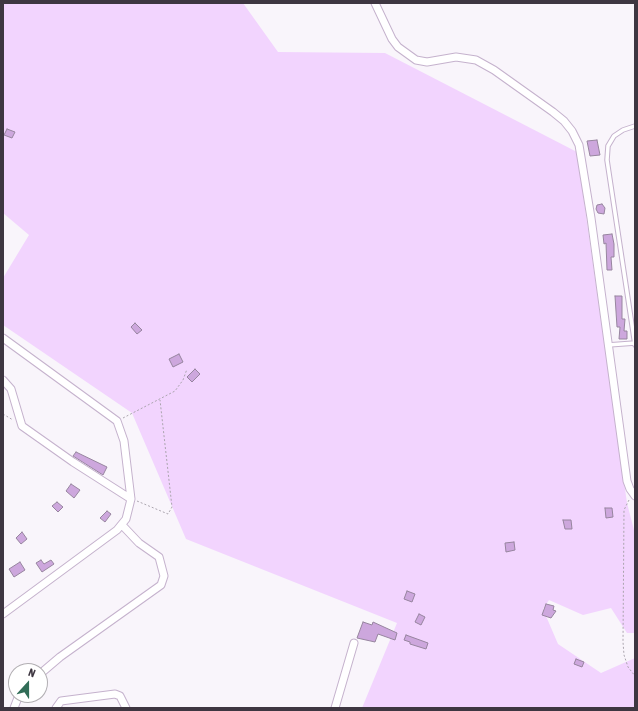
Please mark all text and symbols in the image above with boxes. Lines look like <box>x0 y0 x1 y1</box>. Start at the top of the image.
north arrow <box>8 663 48 703</box>
text: N <box>27 666 37 679</box>

